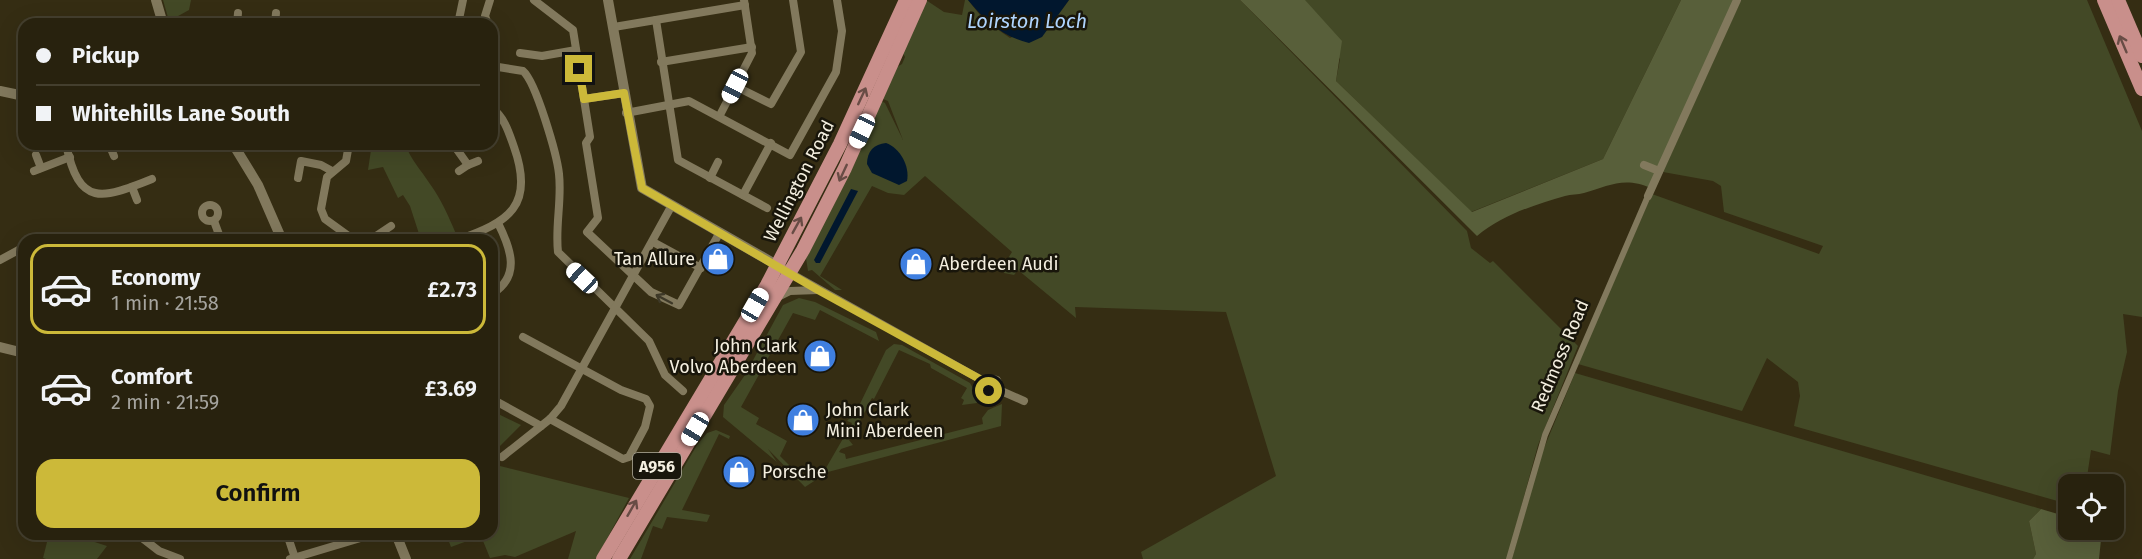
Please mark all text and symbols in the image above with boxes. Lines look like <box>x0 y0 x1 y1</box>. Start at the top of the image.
water label: Loirston Loch <box>967 9 1087 33</box>
one-way arrow <box>2117 36 2128 54</box>
text: Pickup <box>72 42 140 69</box>
route end <box>565 55 592 82</box>
car <box>719 66 751 106</box>
one-way arrow <box>856 87 868 105</box>
text: Whitehills Lane South <box>72 100 290 127</box>
car <box>846 111 878 151</box>
street label: Wellington Road <box>759 116 839 246</box>
one-way arrow <box>836 163 848 181</box>
one-way arrow <box>792 217 803 235</box>
shop icon: Tan Allure <box>700 241 736 277</box>
shop icon: Aberdeen Audi <box>898 246 934 282</box>
place label: Tan Allure <box>614 248 695 270</box>
place label: Aberdeen Audi <box>939 253 1059 275</box>
car <box>563 259 601 297</box>
icon: car <box>39 262 93 316</box>
text: Economy <box>111 264 200 291</box>
text: £2.73 <box>427 276 477 303</box>
car <box>738 285 772 325</box>
text: 1 min · 21:58 <box>111 291 219 315</box>
one-way arrow <box>656 293 673 305</box>
street label: Redmoss Road <box>1526 296 1594 416</box>
place label: John Clark Volvo Aberdeen <box>670 335 798 378</box>
shop icon: John Clark Volvo Aberdeen <box>802 338 838 374</box>
icon: car <box>39 361 93 415</box>
text: Comfort <box>111 363 192 390</box>
text: £3.69 <box>425 375 477 402</box>
route start <box>975 377 1002 404</box>
text: 2 min · 21:59 <box>111 390 219 414</box>
place label: John Clark Mini Aberdeen <box>826 399 944 442</box>
shop icon: John Clark Mini Aberdeen <box>785 402 821 438</box>
car <box>678 409 712 449</box>
road number: A956 <box>633 453 681 479</box>
shop icon: Porsche <box>721 454 757 490</box>
button: Confirm <box>36 459 480 528</box>
place label: Porsche <box>762 461 826 483</box>
map controls <box>2058 474 2124 540</box>
button: locate <box>2058 474 2124 540</box>
one-way arrow <box>627 500 639 517</box>

